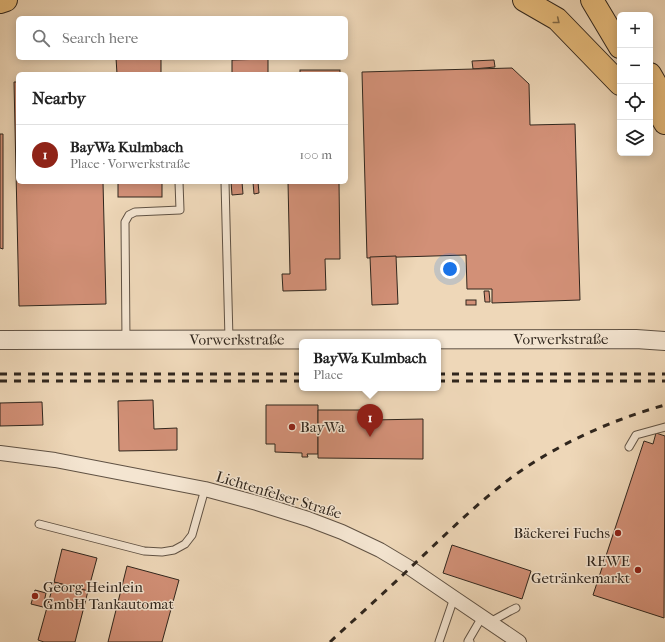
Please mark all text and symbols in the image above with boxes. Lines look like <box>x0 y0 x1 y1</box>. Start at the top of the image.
map controls <box>617 12 653 156</box>
button: + <box>617 12 653 48</box>
search box <box>16 16 348 60</box>
one-way arrow <box>552 16 560 23</box>
icon: search <box>30 27 52 49</box>
text: Search here <box>62 29 138 47</box>
button: − <box>617 48 653 84</box>
button: locate <box>617 84 653 120</box>
text: Nearby <box>32 88 86 108</box>
button: layers <box>617 120 653 156</box>
text: BayWa Kulmbach <box>70 138 184 156</box>
text: 1 <box>43 147 47 162</box>
text: 100 m <box>299 147 332 162</box>
text: Place · Vorwerkstraße <box>70 156 190 171</box>
your location <box>440 259 460 279</box>
street label: Vorwerkstraße <box>512 330 609 348</box>
street label: Vorwerkstraße <box>188 331 285 349</box>
popup <box>299 339 441 391</box>
text: BayWa Kulmbach <box>313 349 427 367</box>
text: Place <box>313 367 343 382</box>
pin: 1 <box>357 404 383 437</box>
place label: BayWa <box>300 418 346 436</box>
marker: BayWa <box>287 422 297 432</box>
street label: Lichtenfelser Straße <box>214 467 345 523</box>
place label: Bäckerei Fuchs <box>513 524 610 542</box>
marker: Bäckerei Fuchs <box>613 528 623 538</box>
place label: REWE Getränkemarkt <box>531 552 631 587</box>
marker: REWE Getränkemarkt <box>633 565 643 575</box>
place label: Georg Heinlein GmbH Tankautomat <box>43 578 175 613</box>
marker: Georg Heinlein GmbH Tankautomat <box>30 591 40 601</box>

